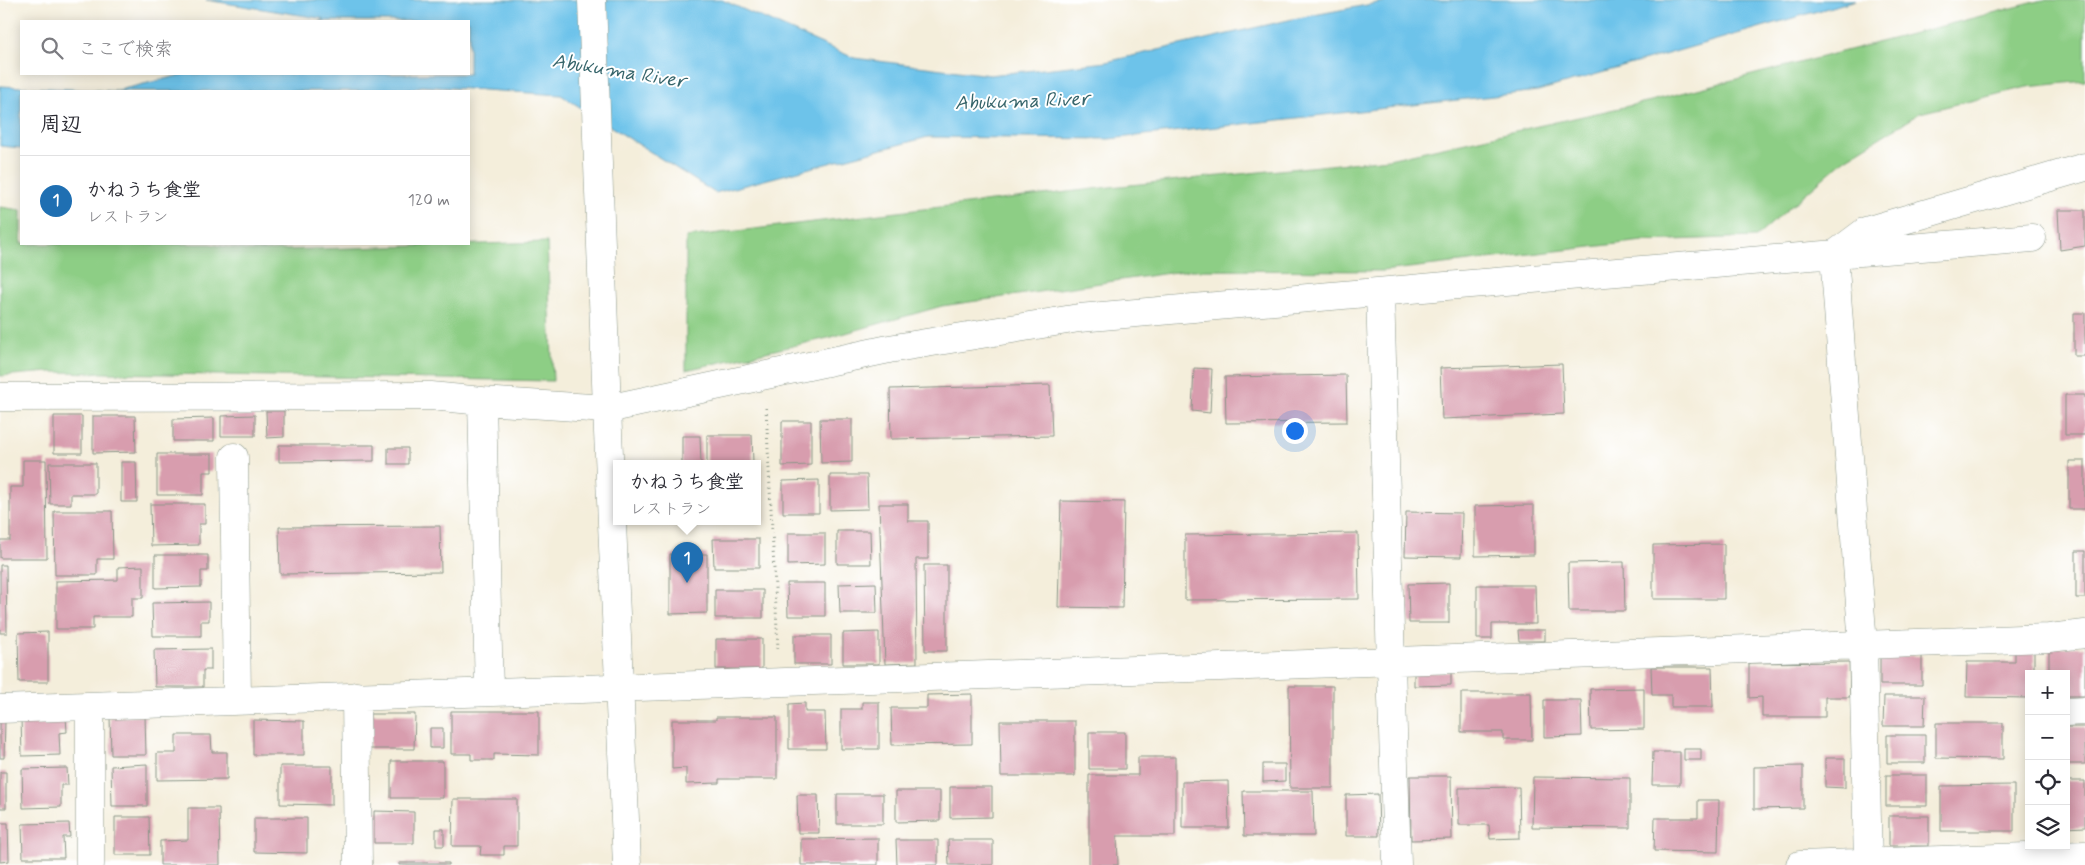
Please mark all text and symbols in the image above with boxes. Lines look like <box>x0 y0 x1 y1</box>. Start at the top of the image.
search box <box>20 20 470 75</box>
icon: search <box>38 34 66 62</box>
text: ここで検索 <box>78 37 173 62</box>
water label: Abukuma River <box>550 48 690 96</box>
water label: Abukuma River <box>954 86 1092 117</box>
text: 周辺 <box>40 111 82 139</box>
text: かねうち食堂 <box>87 178 201 203</box>
text: 1 <box>52 190 60 211</box>
text: 120 m <box>408 190 450 211</box>
text: レストラン <box>87 207 168 228</box>
your location <box>1282 418 1308 444</box>
popup <box>613 460 761 525</box>
text: かねうち食堂 <box>630 470 744 495</box>
text: レストラン <box>630 499 711 520</box>
pin: 1 <box>671 542 703 583</box>
map controls <box>2025 670 2070 850</box>
button: + <box>2025 670 2070 715</box>
button: − <box>2025 715 2070 760</box>
button: locate <box>2025 760 2070 805</box>
button: layers <box>2025 805 2070 850</box>

